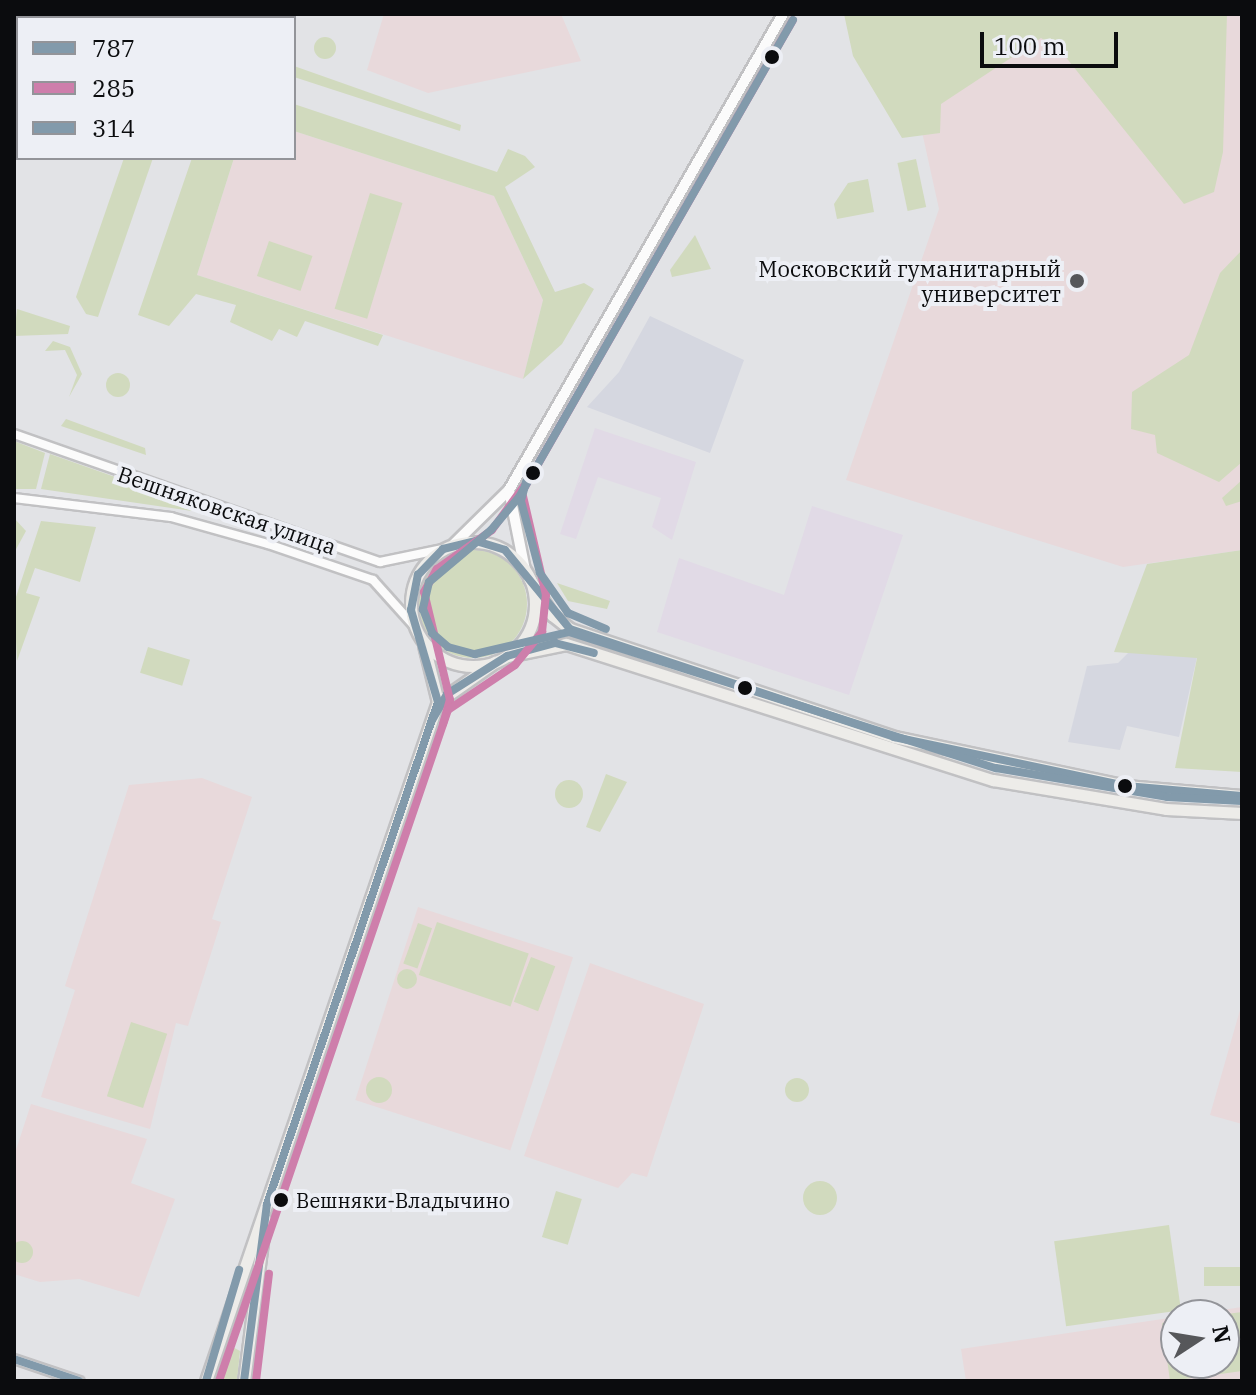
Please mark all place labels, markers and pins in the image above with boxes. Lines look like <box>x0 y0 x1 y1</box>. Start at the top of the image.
unlabelled marker <box>764 49 780 65</box>
place label: Московский гуманитарный университет <box>758 255 1061 306</box>
marker: Московский гуманитарный университет <box>1068 272 1086 290</box>
unlabelled marker <box>525 465 541 481</box>
unlabelled marker <box>737 680 753 696</box>
unlabelled marker <box>1117 778 1133 794</box>
place label: Вешняки-Владычино <box>296 1188 510 1212</box>
marker: Вешняки-Владычино <box>273 1192 289 1208</box>

